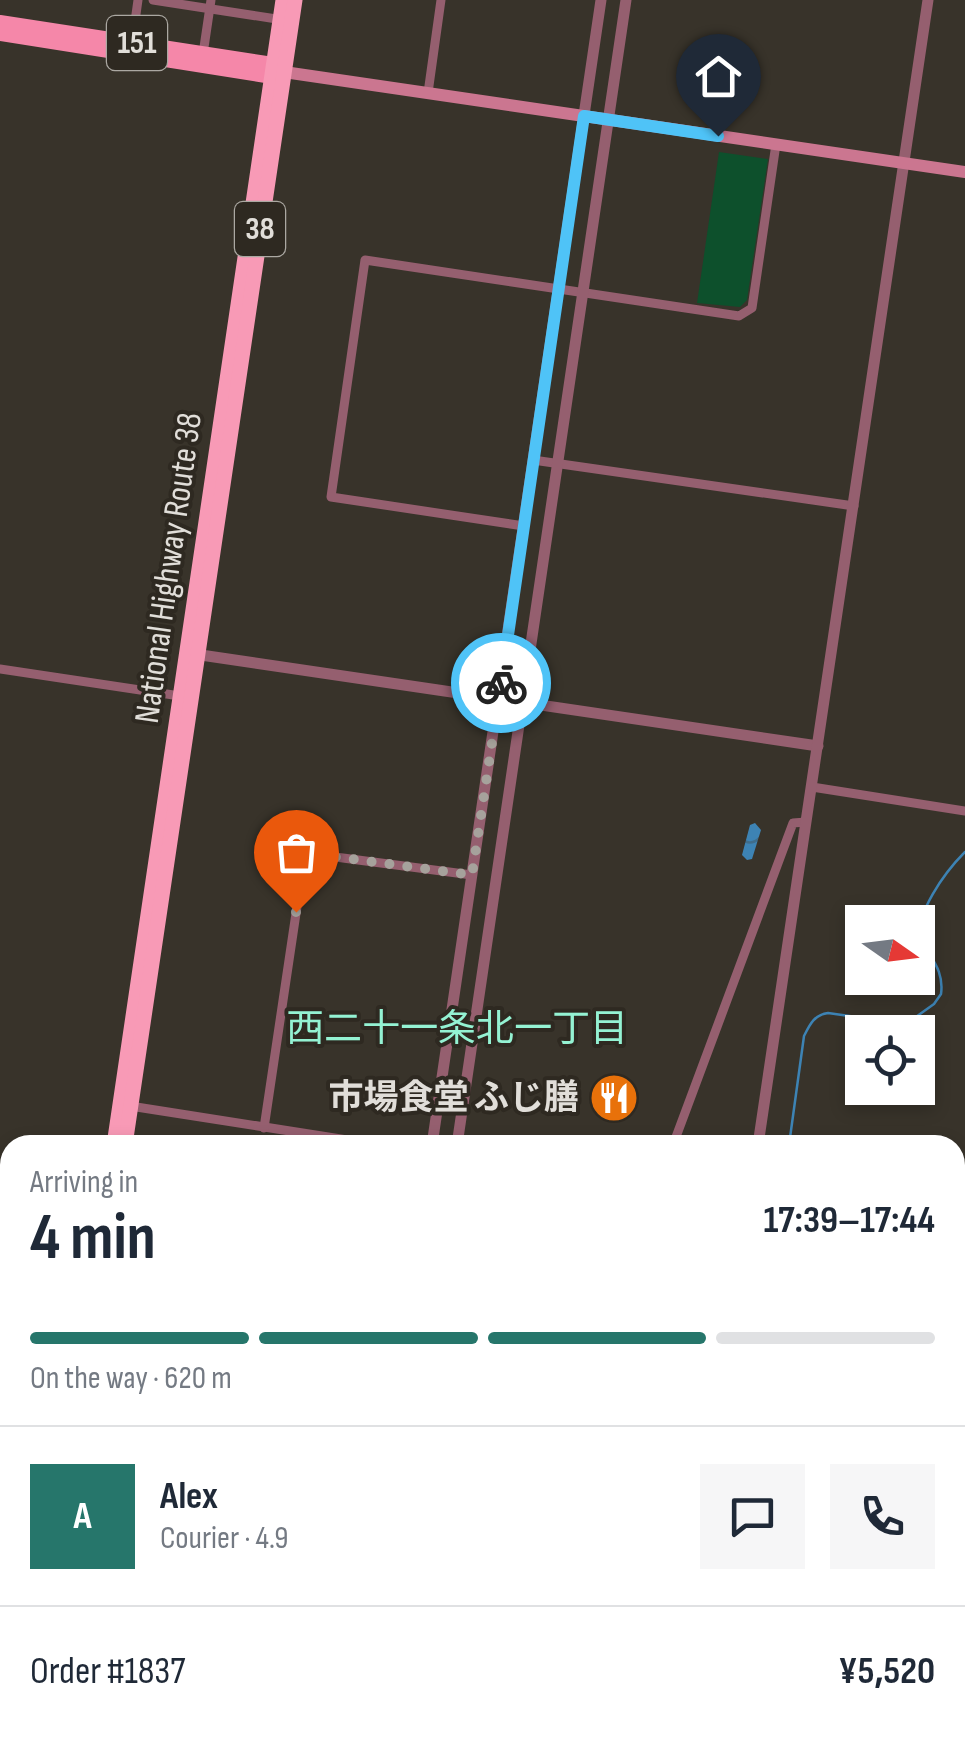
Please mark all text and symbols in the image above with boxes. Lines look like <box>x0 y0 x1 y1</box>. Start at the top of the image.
road number: 151 <box>107 16 167 70</box>
pin <box>676 34 761 137</box>
icon: home <box>691 49 746 104</box>
road number: 38 <box>235 202 285 256</box>
street label: National Highway Route 38 <box>126 410 212 726</box>
courier <box>451 633 551 733</box>
icon: bike <box>474 656 529 711</box>
pin <box>254 810 339 913</box>
icon: bag <box>269 825 324 880</box>
north arrow <box>845 905 935 995</box>
map controls <box>845 905 935 1105</box>
district label: 西二十一条北一丁目 <box>286 1007 628 1052</box>
button: locate <box>845 1015 935 1105</box>
restaurant icon: 市場食堂 ふじ膳 <box>588 1072 640 1124</box>
place label: 市場食堂 ふじ膳 <box>329 1077 579 1120</box>
text: Arriving in <box>30 1163 138 1202</box>
text: 17:39–17:44 <box>763 1198 935 1243</box>
text: 4 min <box>30 1200 156 1278</box>
text: On the way · 620 m <box>30 1359 232 1398</box>
button: chat <box>700 1464 805 1569</box>
button: phone <box>830 1464 935 1569</box>
text: Alex <box>160 1474 218 1519</box>
text: A <box>73 1494 92 1539</box>
text: Courier · 4.9 <box>160 1519 288 1558</box>
text: Order #1837 <box>30 1649 185 1694</box>
text: ¥5,520 <box>838 1649 935 1694</box>

